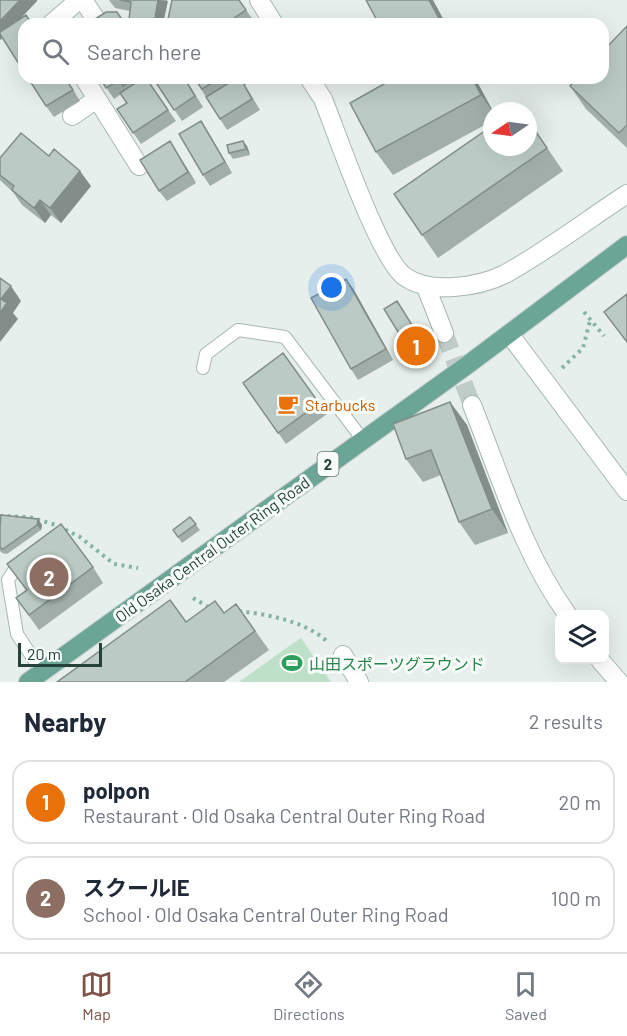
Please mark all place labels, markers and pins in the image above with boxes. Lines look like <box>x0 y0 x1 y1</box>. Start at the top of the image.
pin: 1 <box>396 324 436 368</box>
cafe icon: Starbucks <box>276 392 300 416</box>
place label: Starbucks <box>305 395 375 414</box>
pin: 2 <box>29 554 68 600</box>
sports icon: 山田スポーツグラウンド <box>280 651 304 675</box>
place label: 山田スポーツグラウンド <box>309 654 485 673</box>

